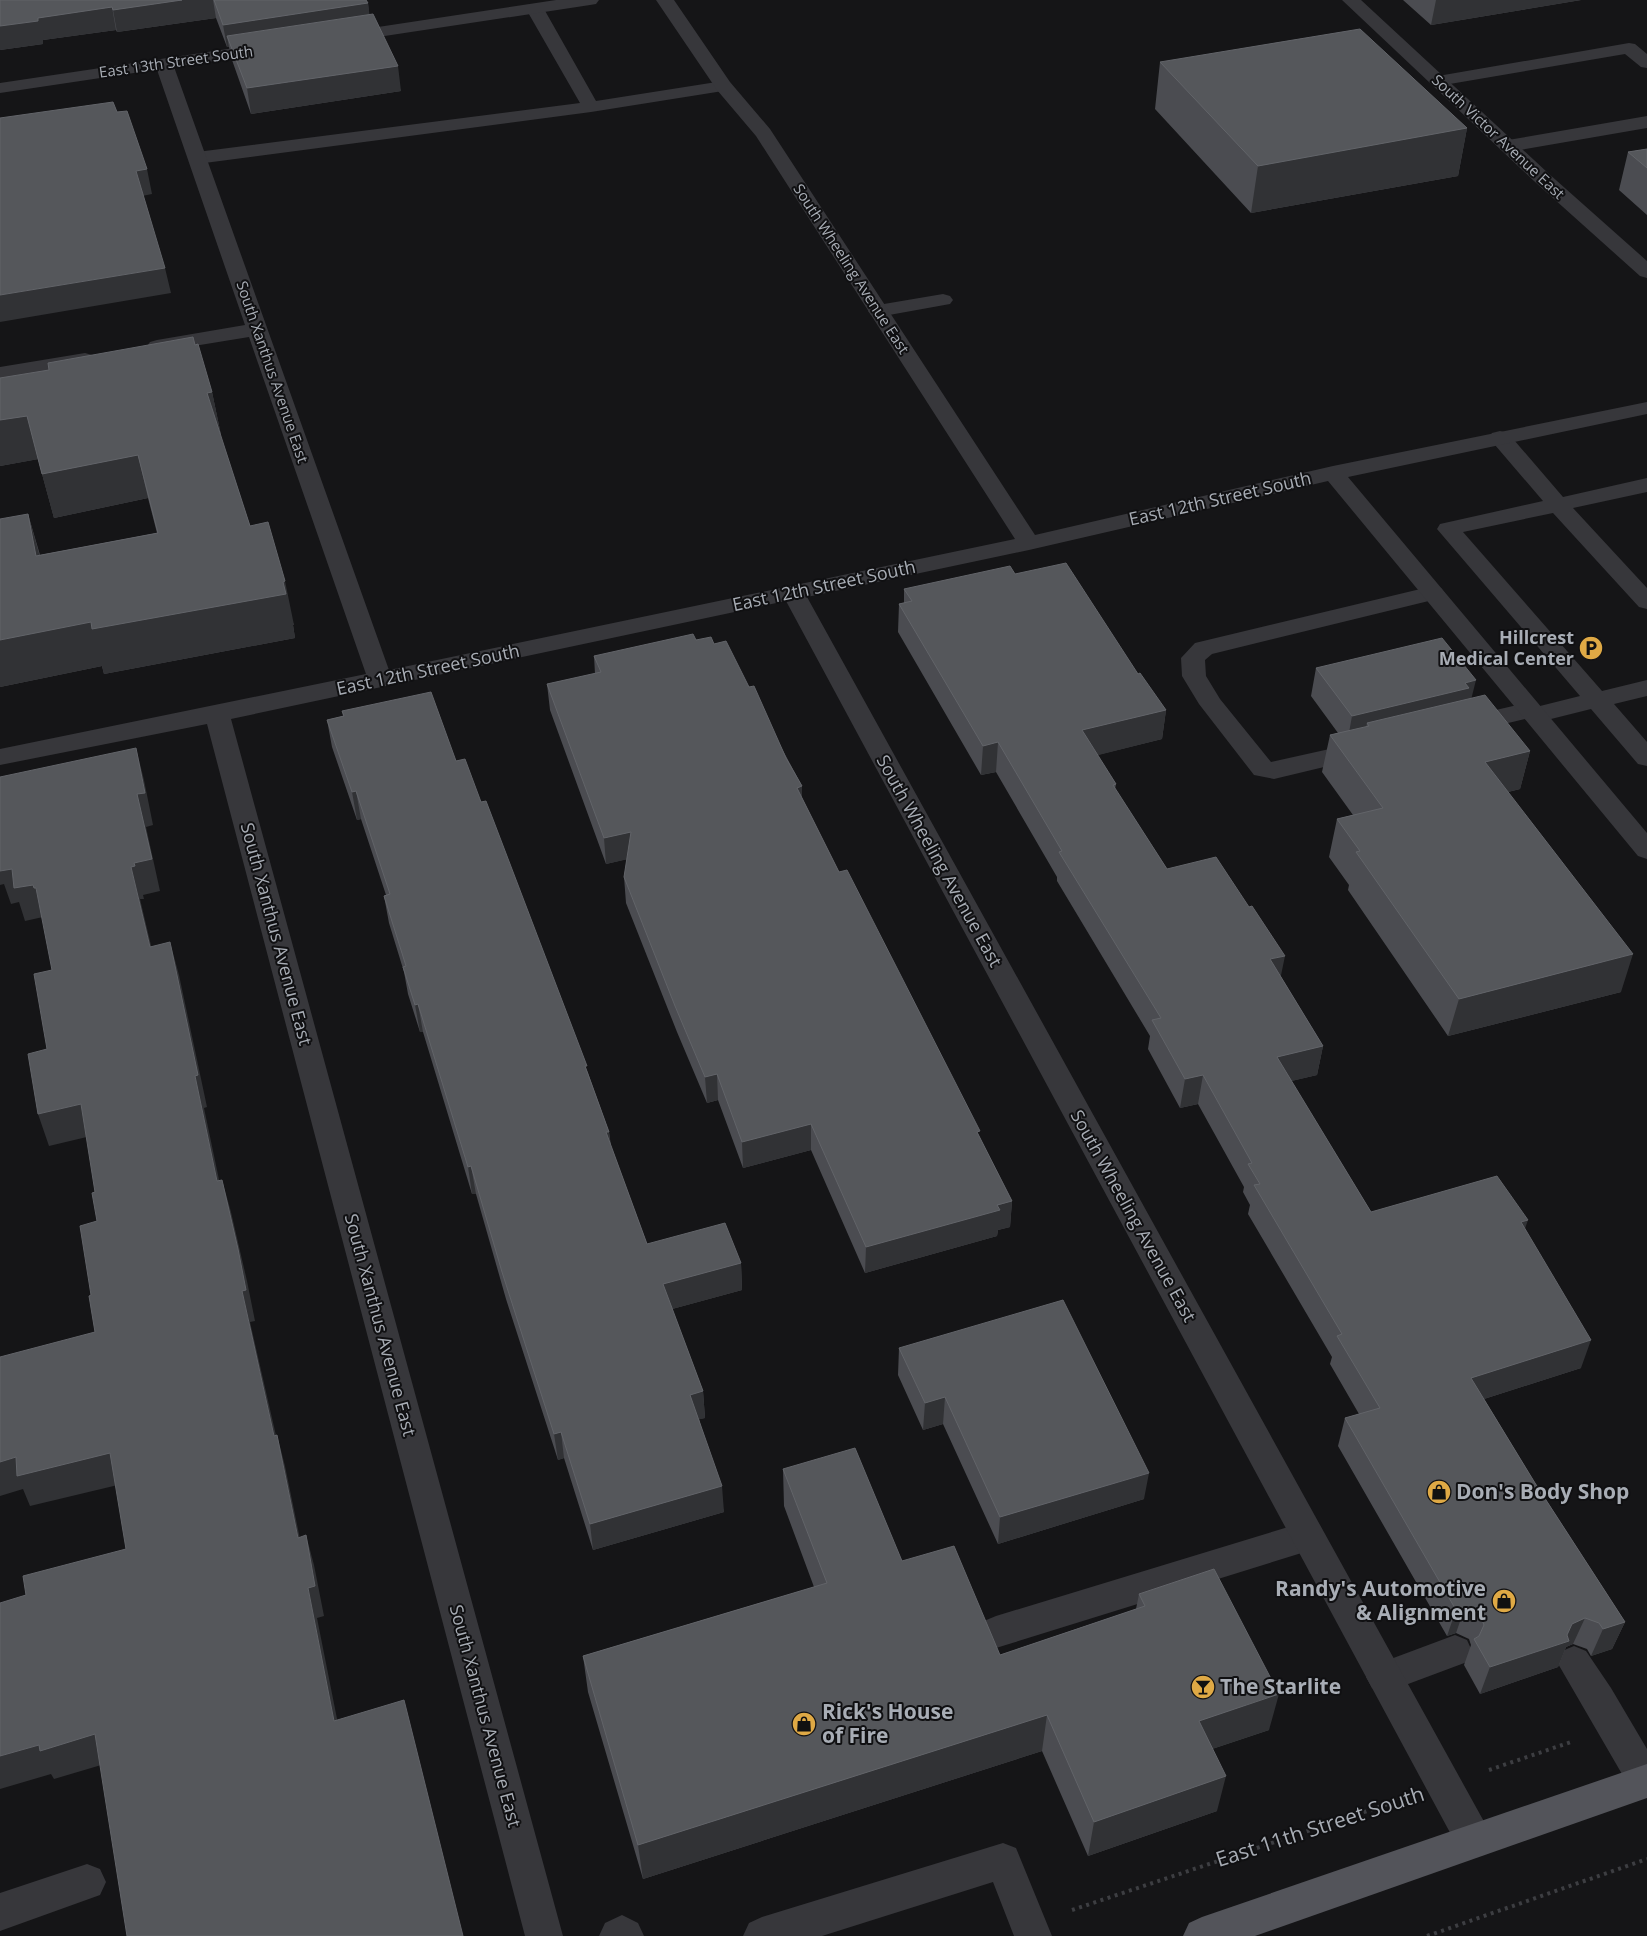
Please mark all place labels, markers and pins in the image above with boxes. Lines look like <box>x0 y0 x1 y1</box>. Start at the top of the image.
place label: Hillcrest Medical Center <box>1439 625 1574 670</box>
parking icon: Hillcrest Medical Center <box>1578 635 1604 661</box>
place label: Don's Body Shop <box>1456 1477 1629 1505</box>
shop icon: Don's Body Shop <box>1426 1479 1452 1505</box>
place label: Randy's Automotive & Alignment <box>1275 1574 1486 1626</box>
shop icon: Randy's Automotive & Alignment <box>1491 1588 1517 1614</box>
place label: The Starlite <box>1220 1672 1341 1700</box>
bar icon: The Starlite <box>1190 1674 1216 1700</box>
place label: Rick's House of Fire <box>822 1697 953 1749</box>
shop icon: Rick's House of Fire <box>791 1711 817 1737</box>

